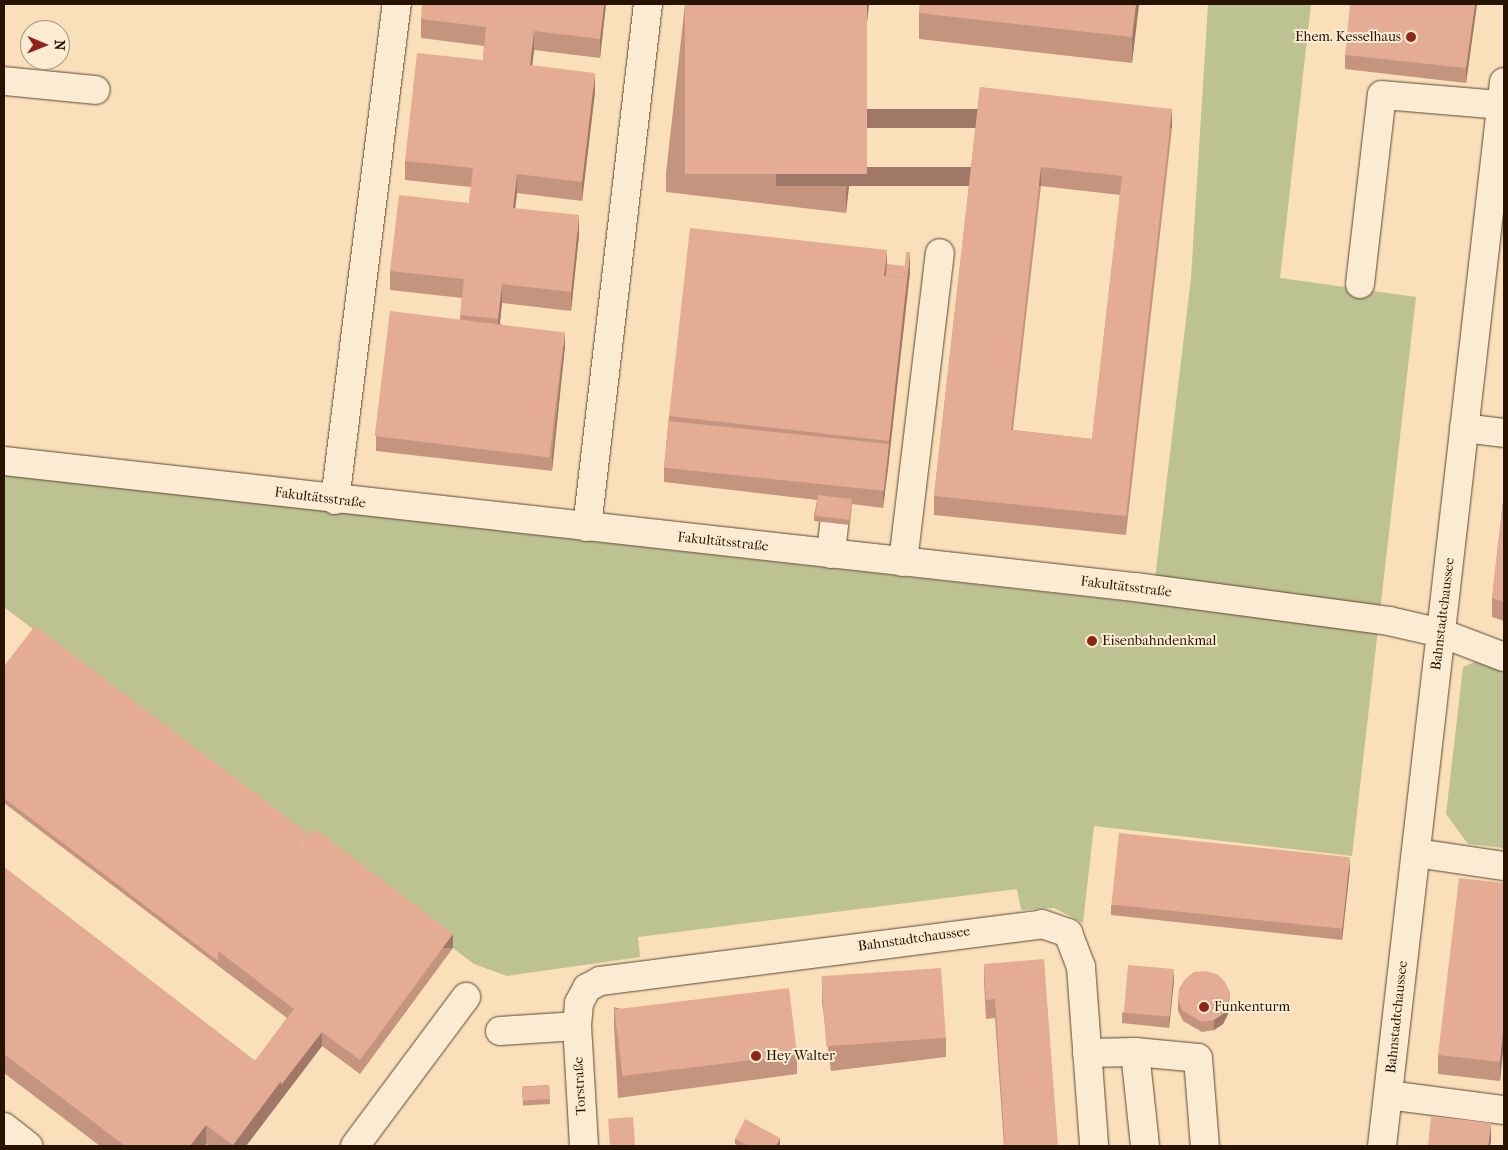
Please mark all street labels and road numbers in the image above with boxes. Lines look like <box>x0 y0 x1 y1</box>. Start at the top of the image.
street label: Fakultätsstraße <box>273 484 367 512</box>
street label: Fakultätsstraße <box>677 529 769 555</box>
street label: Bahnstadtchaussee <box>1428 557 1458 671</box>
street label: Fakultätsstraße <box>1079 573 1173 601</box>
street label: Bahnstadtchaussee <box>857 923 971 955</box>
street label: Bahnstadtchaussee <box>1383 960 1411 1074</box>
street label: Torstraße <box>570 1056 590 1116</box>

